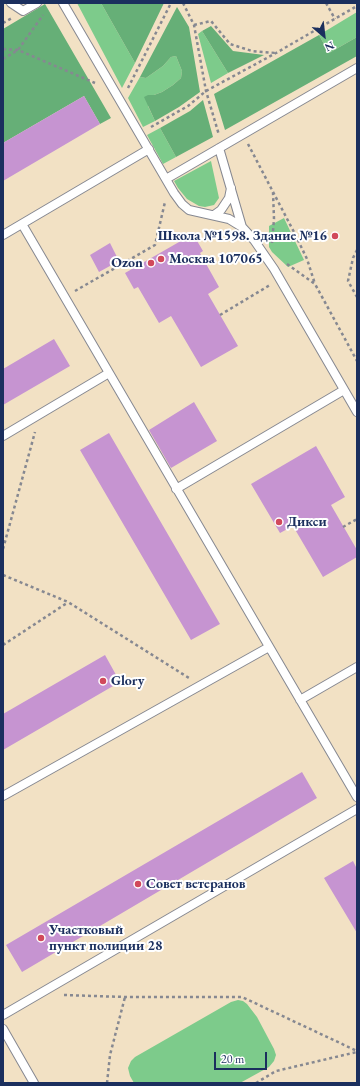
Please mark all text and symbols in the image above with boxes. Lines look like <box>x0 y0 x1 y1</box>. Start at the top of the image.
north arrow <box>304 16 344 56</box>
text: N <box>322 38 337 55</box>
place label: Школа №1598. Здание №16 <box>158 228 327 244</box>
marker: Школа №1598. Здание №16 <box>330 231 340 241</box>
place label: Москва 107065 <box>169 251 263 267</box>
marker: Москва 107065 <box>156 254 166 264</box>
place label: Ozon <box>111 255 143 271</box>
marker: Ozon <box>146 258 156 268</box>
place label: Дикси <box>287 514 327 530</box>
marker: Дикси <box>274 517 284 527</box>
place label: Glory <box>111 673 144 689</box>
marker: Glory <box>98 676 108 686</box>
place label: Совет ветеранов <box>146 876 246 892</box>
marker: Совет ветеранов <box>133 879 143 889</box>
place label: Участковый пункт полиции 28 <box>49 922 162 954</box>
marker: Участковый пункт полиции 28 <box>36 933 46 943</box>
scale bar <box>216 1044 269 1070</box>
text: 20 m <box>221 1051 244 1067</box>

